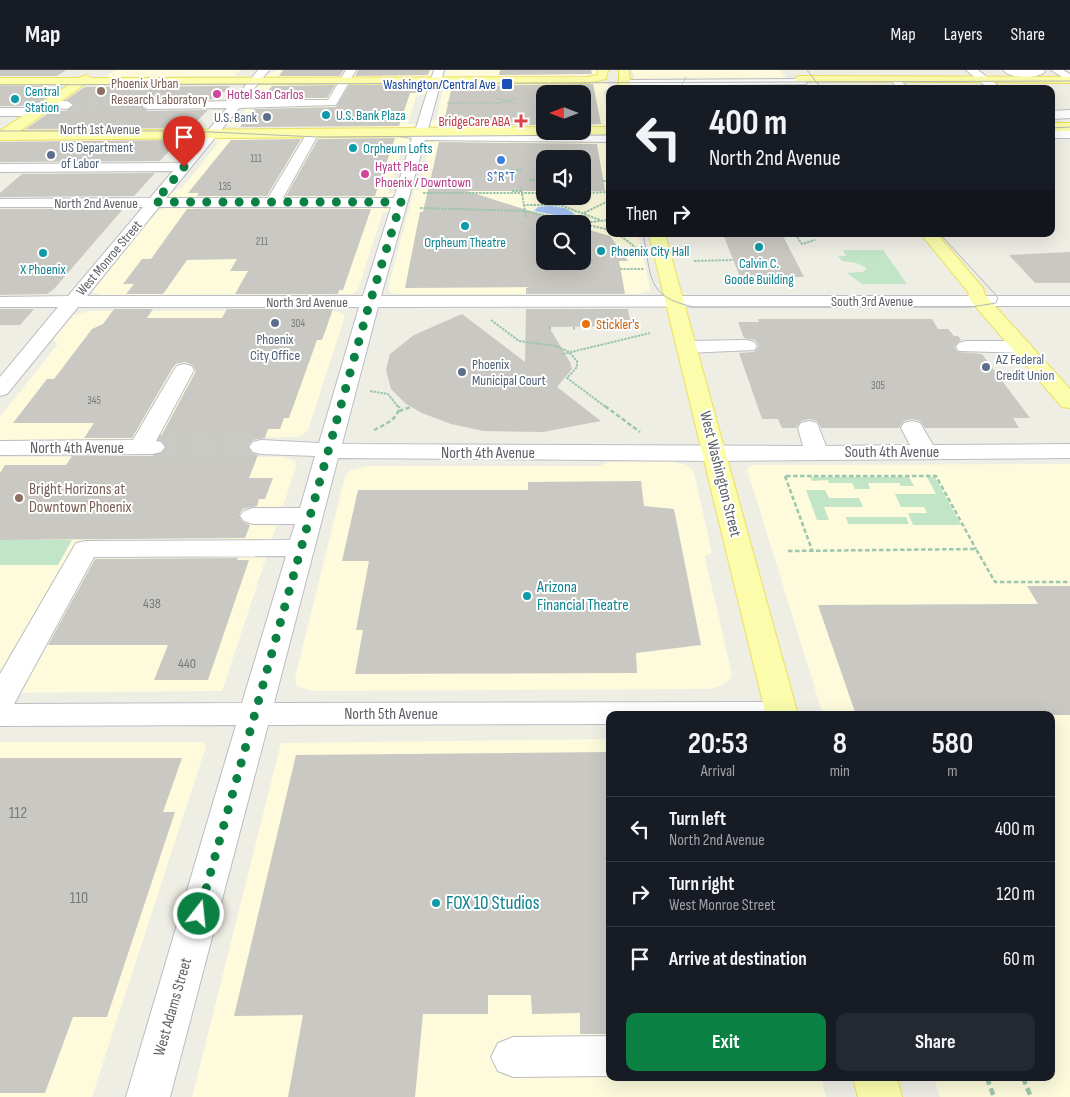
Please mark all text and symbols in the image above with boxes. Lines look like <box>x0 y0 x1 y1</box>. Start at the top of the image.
text: Map <box>25 20 60 49</box>
text: Map <box>891 24 916 45</box>
text: Layers <box>944 24 983 45</box>
text: Share <box>1011 24 1045 45</box>
place label: Phoenix Urban Research Laboratory <box>111 75 208 108</box>
place label: Washington/Central Ave <box>383 76 496 93</box>
marker: Washington/Central Ave <box>500 77 514 91</box>
place label: Central Station <box>25 83 59 116</box>
marker: Phoenix Urban Research Laboratory <box>95 85 107 97</box>
north arrow <box>536 85 591 140</box>
map controls <box>536 85 591 270</box>
place label: Hotel San Carlos <box>227 86 304 103</box>
marker: Hotel San Carlos <box>211 88 223 100</box>
marker: Central Station <box>9 93 21 105</box>
text: 400 m <box>709 102 787 145</box>
icon: left <box>626 105 691 170</box>
place label: U.S. Bank Plaza <box>336 107 406 124</box>
place label: U.S. Bank <box>214 109 258 126</box>
marker: U.S. Bank Plaza <box>320 109 332 121</box>
marker: U.S. Bank <box>261 111 273 123</box>
place label: BridgeCare ABA <box>438 113 511 130</box>
marker: BridgeCare ABA <box>514 114 528 128</box>
pin <box>163 116 205 167</box>
street label: North 1st Avenue <box>60 121 140 138</box>
icon: arrive <box>170 123 198 151</box>
place label: US Department of Labor <box>61 139 133 172</box>
place label: Orpheum Lofts <box>363 140 432 157</box>
marker: Orpheum Lofts <box>347 142 359 154</box>
text: North 2nd Avenue <box>709 145 840 172</box>
marker: US Department of Labor <box>45 149 57 161</box>
button: sound <box>536 150 591 205</box>
house number: 111 <box>250 152 262 165</box>
marker: S*R*T <box>495 154 507 166</box>
place label: Hyatt Place Phoenix / Downtown <box>375 158 471 191</box>
marker: Hyatt Place Phoenix / Downtown <box>359 168 371 180</box>
place label: S*R*T <box>487 168 515 185</box>
house number: 135 <box>219 180 231 193</box>
street label: North 2nd Avenue <box>54 195 138 212</box>
icon: right <box>667 200 695 228</box>
text: Then <box>626 203 657 226</box>
button: search <box>536 215 591 270</box>
street label: West Monroe Street <box>73 217 145 299</box>
marker: Orpheum Theatre <box>459 220 471 232</box>
place label: Orpheum Theatre <box>424 234 506 251</box>
house number: 211 <box>256 235 268 248</box>
marker: Calvin C. Goode Building <box>753 241 765 253</box>
place label: Phoenix City Hall <box>611 243 689 260</box>
marker: Phoenix City Hall <box>595 245 607 257</box>
marker: X Phoenix <box>37 247 49 259</box>
place label: Calvin C. Goode Building <box>724 255 794 288</box>
place label: X Phoenix <box>19 261 66 278</box>
street label: South 3rd Avenue <box>831 293 913 310</box>
street label: North 3rd Avenue <box>266 294 348 311</box>
place label: Stickler's <box>596 316 639 333</box>
marker: Phoenix City Office <box>269 317 281 329</box>
house number: 304 <box>291 317 305 330</box>
marker: Stickler's <box>580 318 592 330</box>
place label: Phoenix City Office <box>250 331 300 364</box>
place label: AZ Federal Credit Union <box>995 351 1054 384</box>
place label: Phoenix Municipal Court <box>472 356 546 389</box>
marker: AZ Federal Credit Union <box>980 361 992 373</box>
marker: Phoenix Municipal Court <box>456 366 468 378</box>
house number: 305 <box>871 379 885 392</box>
house number: 345 <box>87 394 101 407</box>
street label: West Washington Street <box>695 409 745 539</box>
street label: North 4th Avenue <box>30 439 124 458</box>
street label: South 4th Avenue <box>845 443 939 462</box>
street label: North 4th Avenue <box>441 444 535 463</box>
place label: Bright Horizons at Downtown Phoenix <box>29 480 132 517</box>
marker: Bright Horizons at Downtown Phoenix <box>13 492 25 504</box>
place label: Arizona Financial Theatre <box>536 578 629 615</box>
marker: Arizona Financial Theatre <box>521 590 533 602</box>
house number: 438 <box>143 595 161 612</box>
house number: 440 <box>178 655 196 672</box>
street label: North 5th Avenue <box>344 705 438 724</box>
text: 20:53 <box>688 726 748 762</box>
text: 8 <box>833 726 847 762</box>
text: 580 <box>932 726 973 762</box>
text: Arrival <box>701 762 735 781</box>
text: min <box>830 762 850 781</box>
text: m <box>947 762 958 781</box>
house number: 112 <box>9 804 27 823</box>
text: Turn left <box>669 808 726 831</box>
icon: left <box>626 815 654 843</box>
text: 400 m <box>995 818 1035 841</box>
text: North 2nd Avenue <box>669 831 765 850</box>
text: Turn right <box>669 873 734 896</box>
icon: right <box>626 880 654 908</box>
text: 120 m <box>997 883 1035 906</box>
position arrow <box>172 887 224 939</box>
house number: 110 <box>70 889 88 908</box>
place label: FOX 10 Studios <box>446 892 540 915</box>
text: West Monroe Street <box>669 896 775 915</box>
marker: FOX 10 Studios <box>430 897 442 909</box>
icon: arrive <box>626 945 654 973</box>
text: Arrive at destination <box>669 948 807 971</box>
text: 60 m <box>1003 948 1035 971</box>
street label: West Adams Street <box>150 955 196 1058</box>
button: Exit <box>626 1013 826 1071</box>
button: Share <box>836 1013 1035 1071</box>

